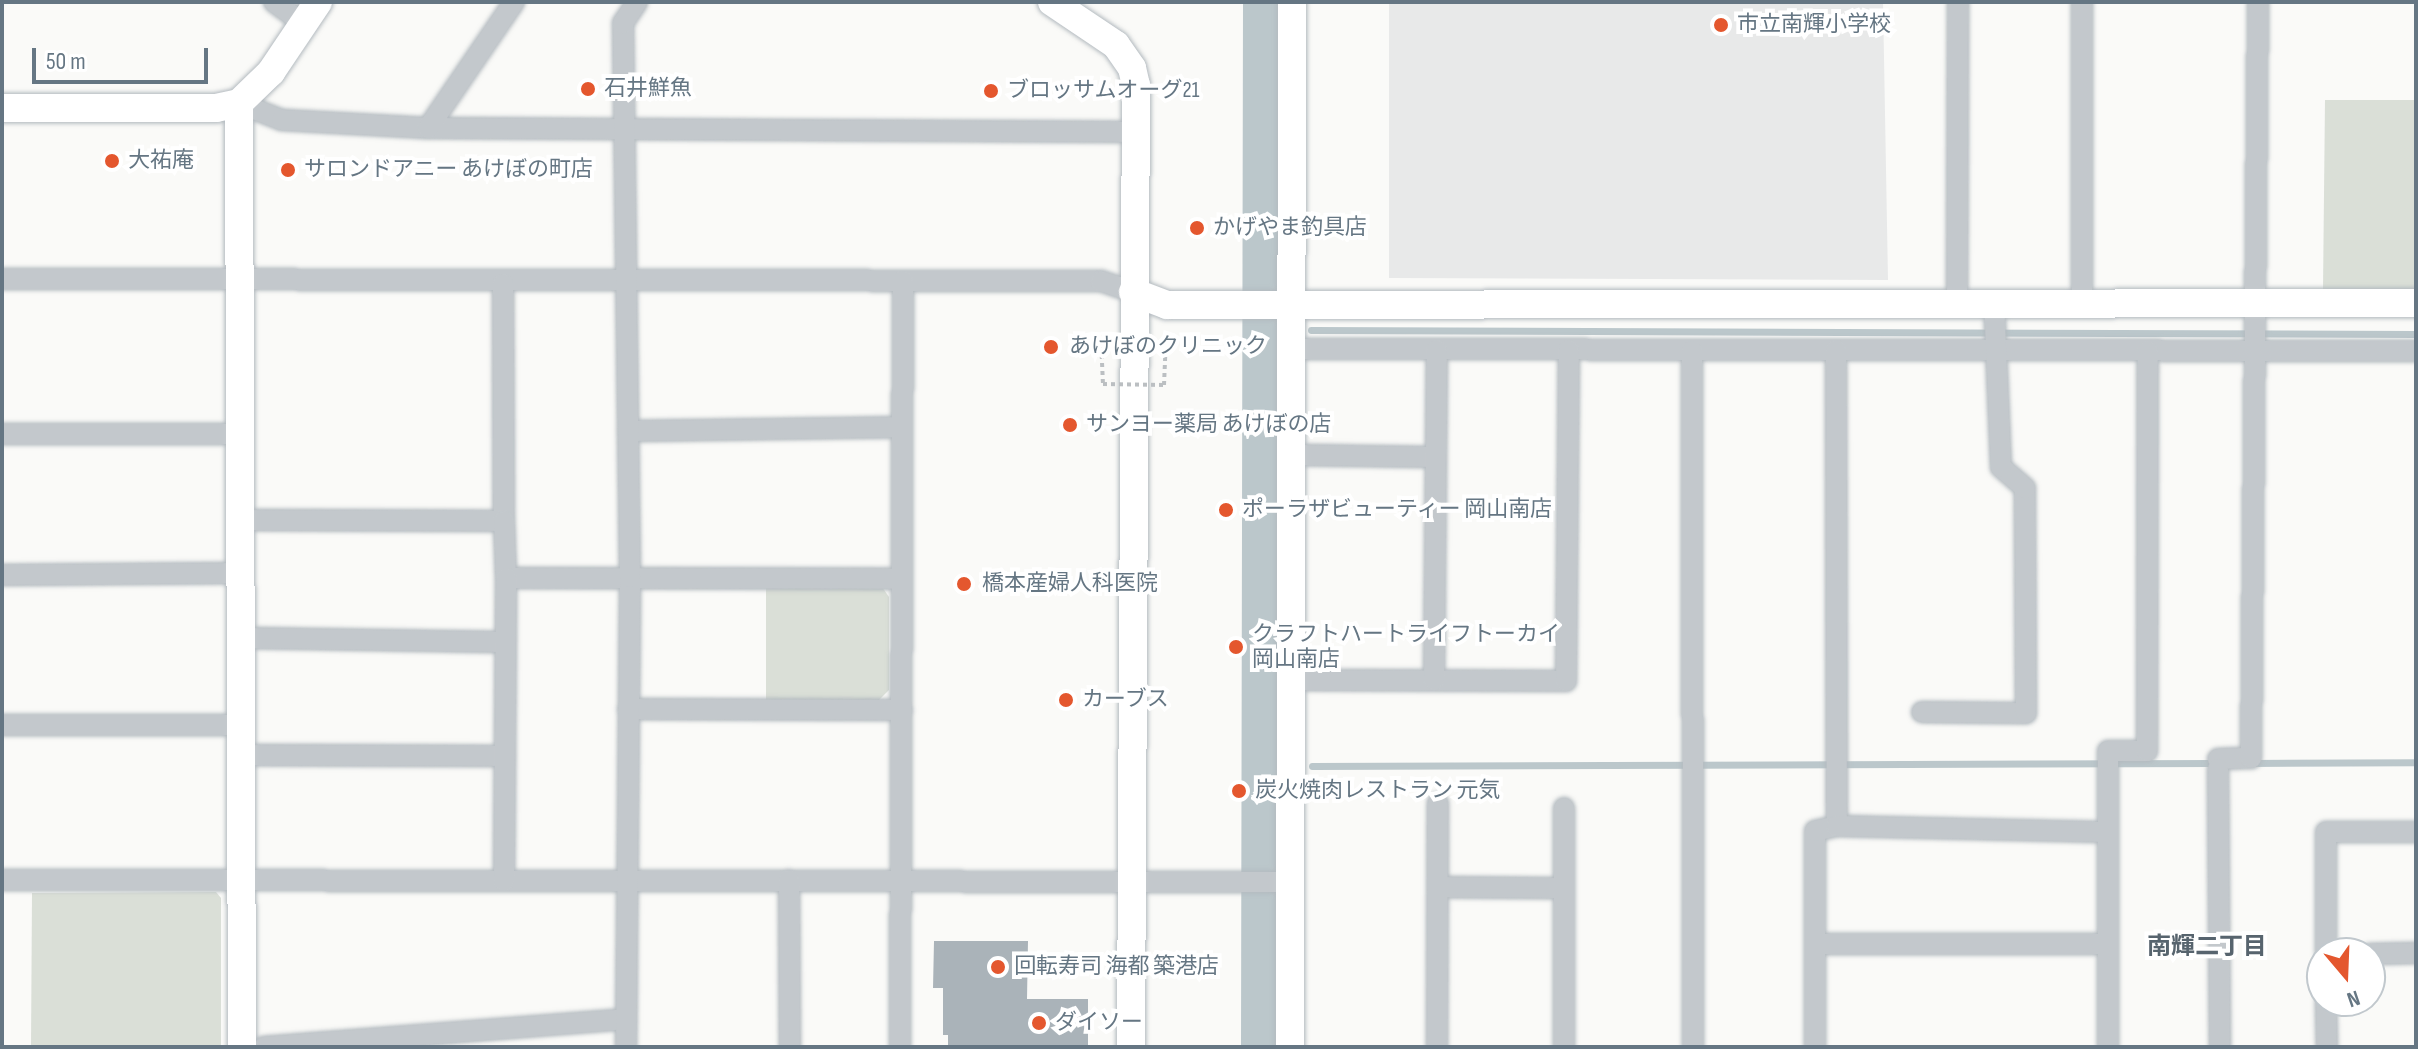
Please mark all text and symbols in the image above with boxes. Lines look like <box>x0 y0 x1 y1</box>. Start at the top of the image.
place label: 市立南輝小学校 <box>1737 12 1891 38</box>
marker: 市立南輝小学校 <box>1712 16 1730 34</box>
scale bar <box>36 32 212 82</box>
text: 50 m <box>46 47 86 76</box>
place label: 石井鮮魚 <box>604 76 692 102</box>
place label: ブロッサムオーグ21 <box>1007 78 1200 104</box>
marker: 石井鮮魚 <box>579 80 597 98</box>
marker: ブロッサムオーグ21 <box>982 82 1000 100</box>
place label: 大祐庵 <box>128 148 194 174</box>
marker: 大祐庵 <box>103 152 121 170</box>
place label: サロンドアニー あけぼの町店 <box>304 157 593 183</box>
marker: サロンドアニー あけぼの町店 <box>279 161 297 179</box>
place label: かげやま釣具店 <box>1213 215 1367 241</box>
marker: かげやま釣具店 <box>1188 219 1206 237</box>
place label: あけぼのクリニック <box>1069 334 1267 360</box>
marker: あけぼのクリニック <box>1040 336 1062 358</box>
place label: サンヨー薬局 あけぼの店 <box>1086 412 1331 438</box>
marker: サンヨー薬局 あけぼの店 <box>1061 416 1079 434</box>
place label: ポーラザビューティー 岡山南店 <box>1242 497 1553 523</box>
marker: ポーラザビューティー 岡山南店 <box>1217 501 1235 519</box>
place label: 橋本産婦人科医院 <box>982 571 1158 597</box>
marker: 橋本産婦人科医院 <box>953 573 975 595</box>
place label: クラフトハートライフトーカイ 岡山南店 <box>1252 621 1560 672</box>
marker: クラフトハートライフトーカイ 岡山南店 <box>1227 638 1245 656</box>
place label: カーブス <box>1082 687 1170 713</box>
marker: カーブス <box>1057 691 1075 709</box>
place label: 炭火焼肉レストラン 元気 <box>1255 778 1500 804</box>
marker: 炭火焼肉レストラン 元気 <box>1230 782 1248 800</box>
district label: 南輝二丁目 <box>2147 933 2267 961</box>
north arrow <box>2306 937 2386 1017</box>
place label: 回転寿司 海都 築港店 <box>1014 954 1219 980</box>
marker: 回転寿司 海都 築港店 <box>989 958 1007 976</box>
text: N <box>2343 984 2363 1013</box>
place label: ダイソー <box>1055 1010 1143 1036</box>
marker: ダイソー <box>1030 1014 1048 1032</box>

